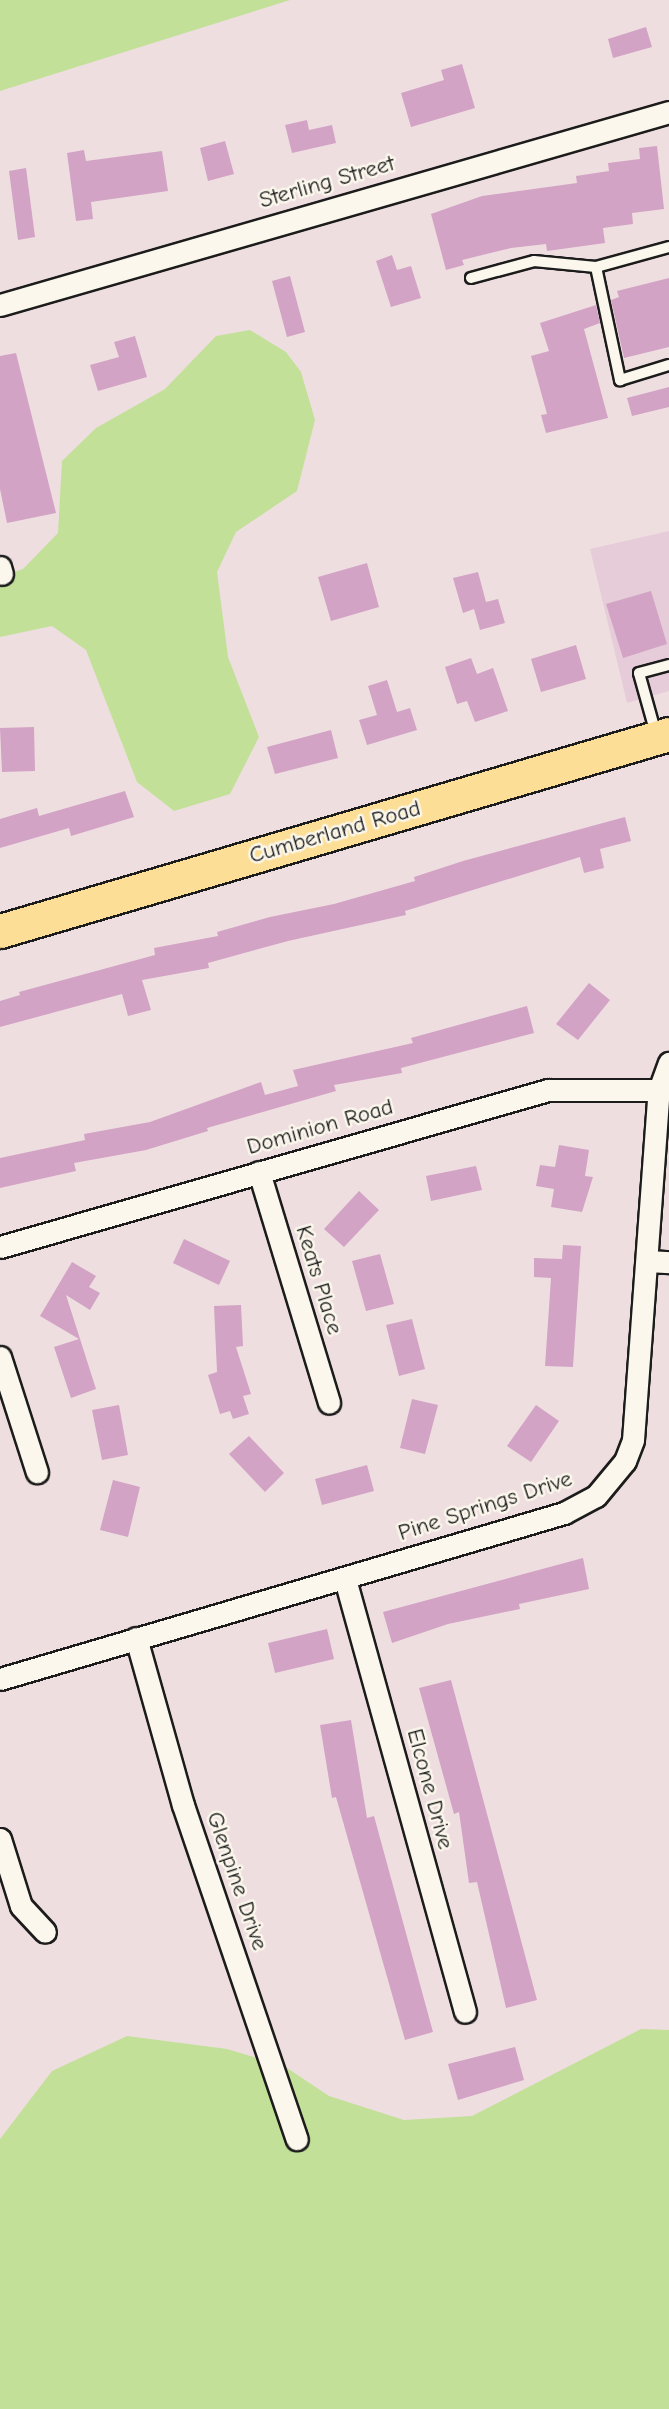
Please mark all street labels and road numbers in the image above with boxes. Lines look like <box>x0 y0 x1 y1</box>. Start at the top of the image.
street label: Sterling Street <box>256 149 398 215</box>
street label: Cumberland Road <box>246 794 424 870</box>
street label: Dominion Road <box>244 1093 396 1161</box>
street label: Keats Place <box>289 1222 349 1338</box>
street label: Pine Springs Drive <box>395 1465 575 1547</box>
street label: Elcone Drive <box>401 1726 459 1852</box>
street label: Glenpine Drive <box>200 1808 274 1954</box>

